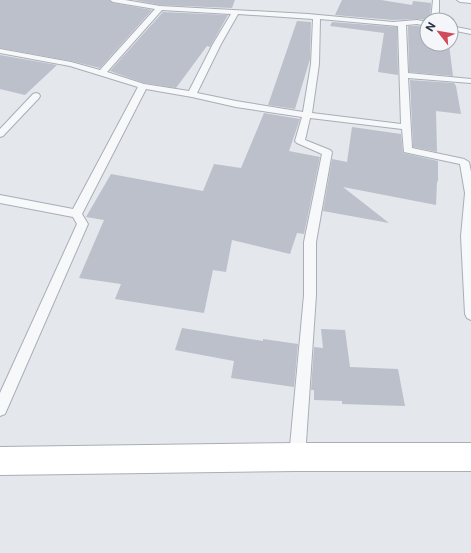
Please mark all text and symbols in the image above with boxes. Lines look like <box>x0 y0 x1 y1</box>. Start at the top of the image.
north arrow <box>419 12 459 52</box>
text: N <box>423 20 438 34</box>

